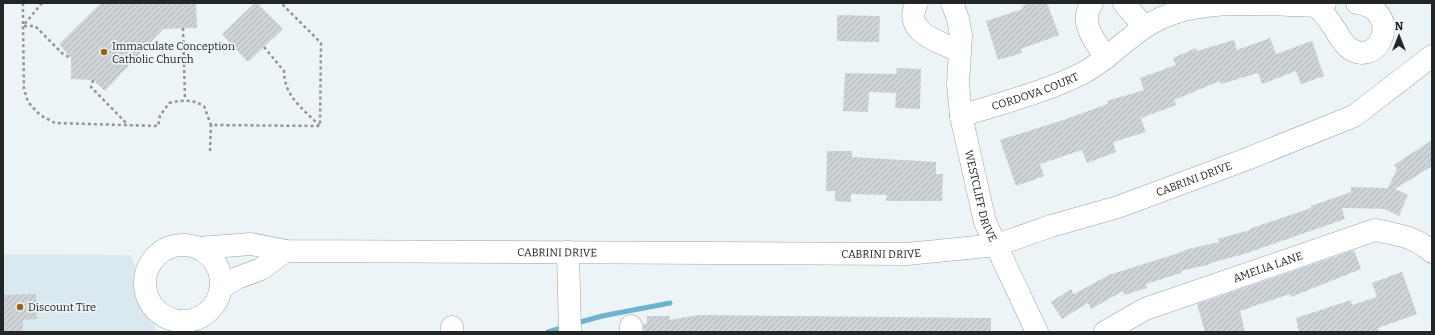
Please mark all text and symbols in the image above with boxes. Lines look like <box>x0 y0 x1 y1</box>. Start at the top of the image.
north arrow <box>1379 16 1419 56</box>
text: N <box>1395 20 1404 33</box>
place label: Immaculate Conception Catholic Church <box>112 40 235 66</box>
marker: Immaculate Conception Catholic Church <box>99 47 109 57</box>
street label: CORDOVA COURT <box>990 70 1081 113</box>
street label: WESTCLIFF DRIVE <box>962 149 999 244</box>
street label: CABRINI DRIVE <box>1154 159 1234 199</box>
street label: CABRINI DRIVE <box>517 246 597 260</box>
street label: CABRINI DRIVE <box>841 247 922 261</box>
street label: AMELIA LANE <box>1231 249 1305 285</box>
place label: Discount Tire <box>28 301 96 314</box>
marker: Discount Tire <box>15 302 25 312</box>

